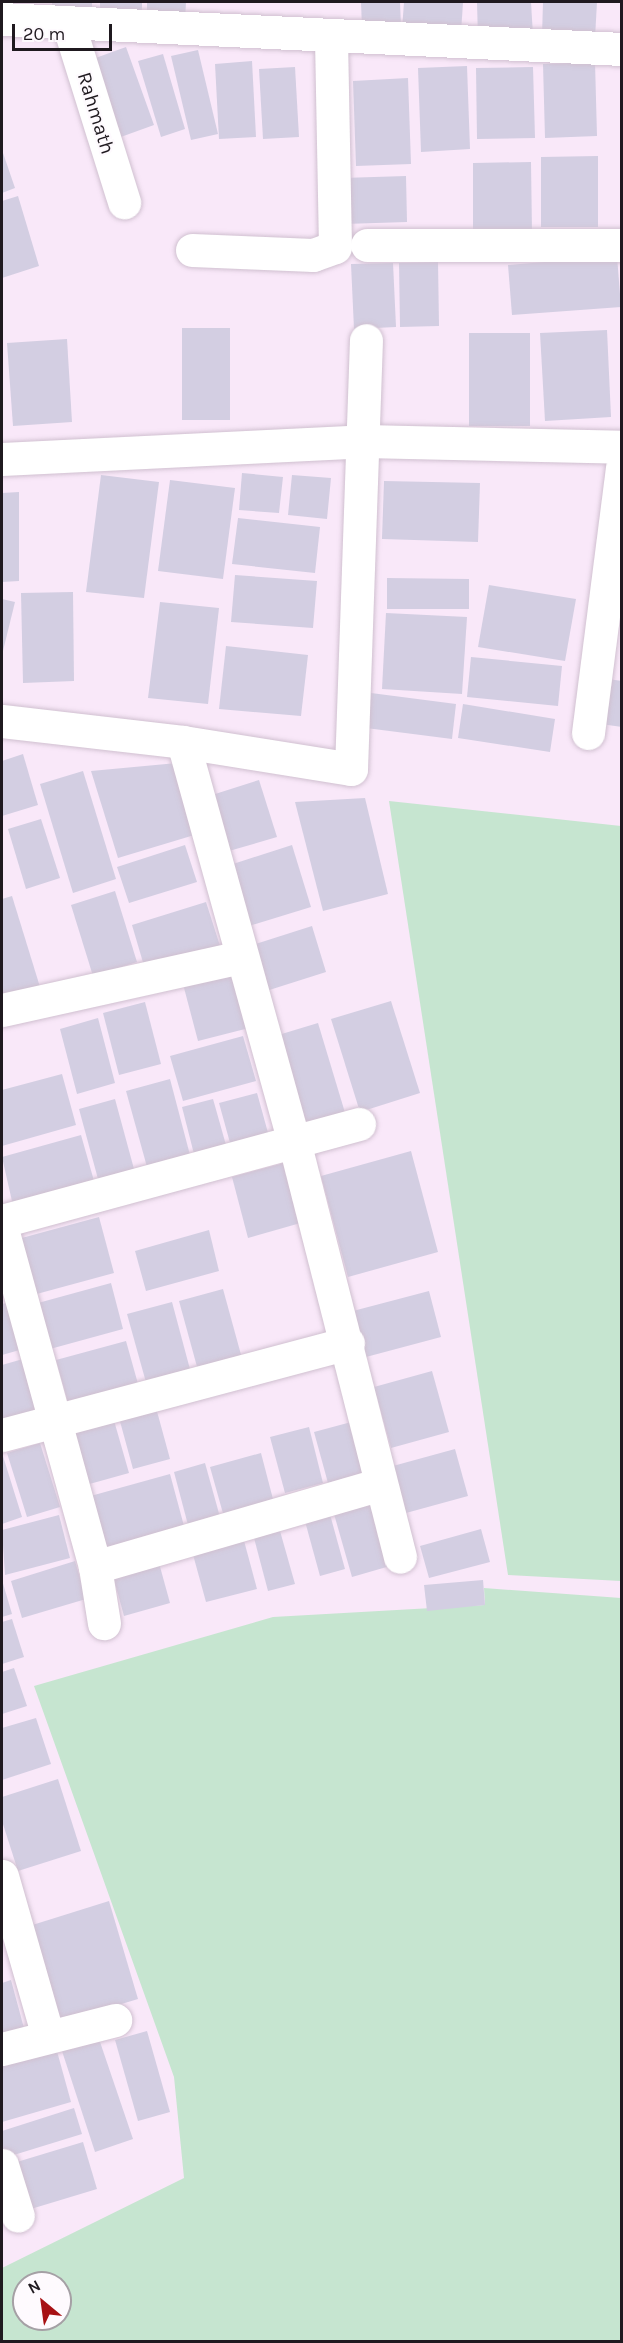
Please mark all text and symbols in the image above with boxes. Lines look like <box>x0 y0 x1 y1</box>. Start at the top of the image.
scale bar <box>15 12 116 50</box>
text: 20 m <box>23 23 65 45</box>
street label: Rahmath <box>72 69 120 157</box>
north arrow <box>12 2271 72 2331</box>
text: N <box>24 2275 44 2298</box>

